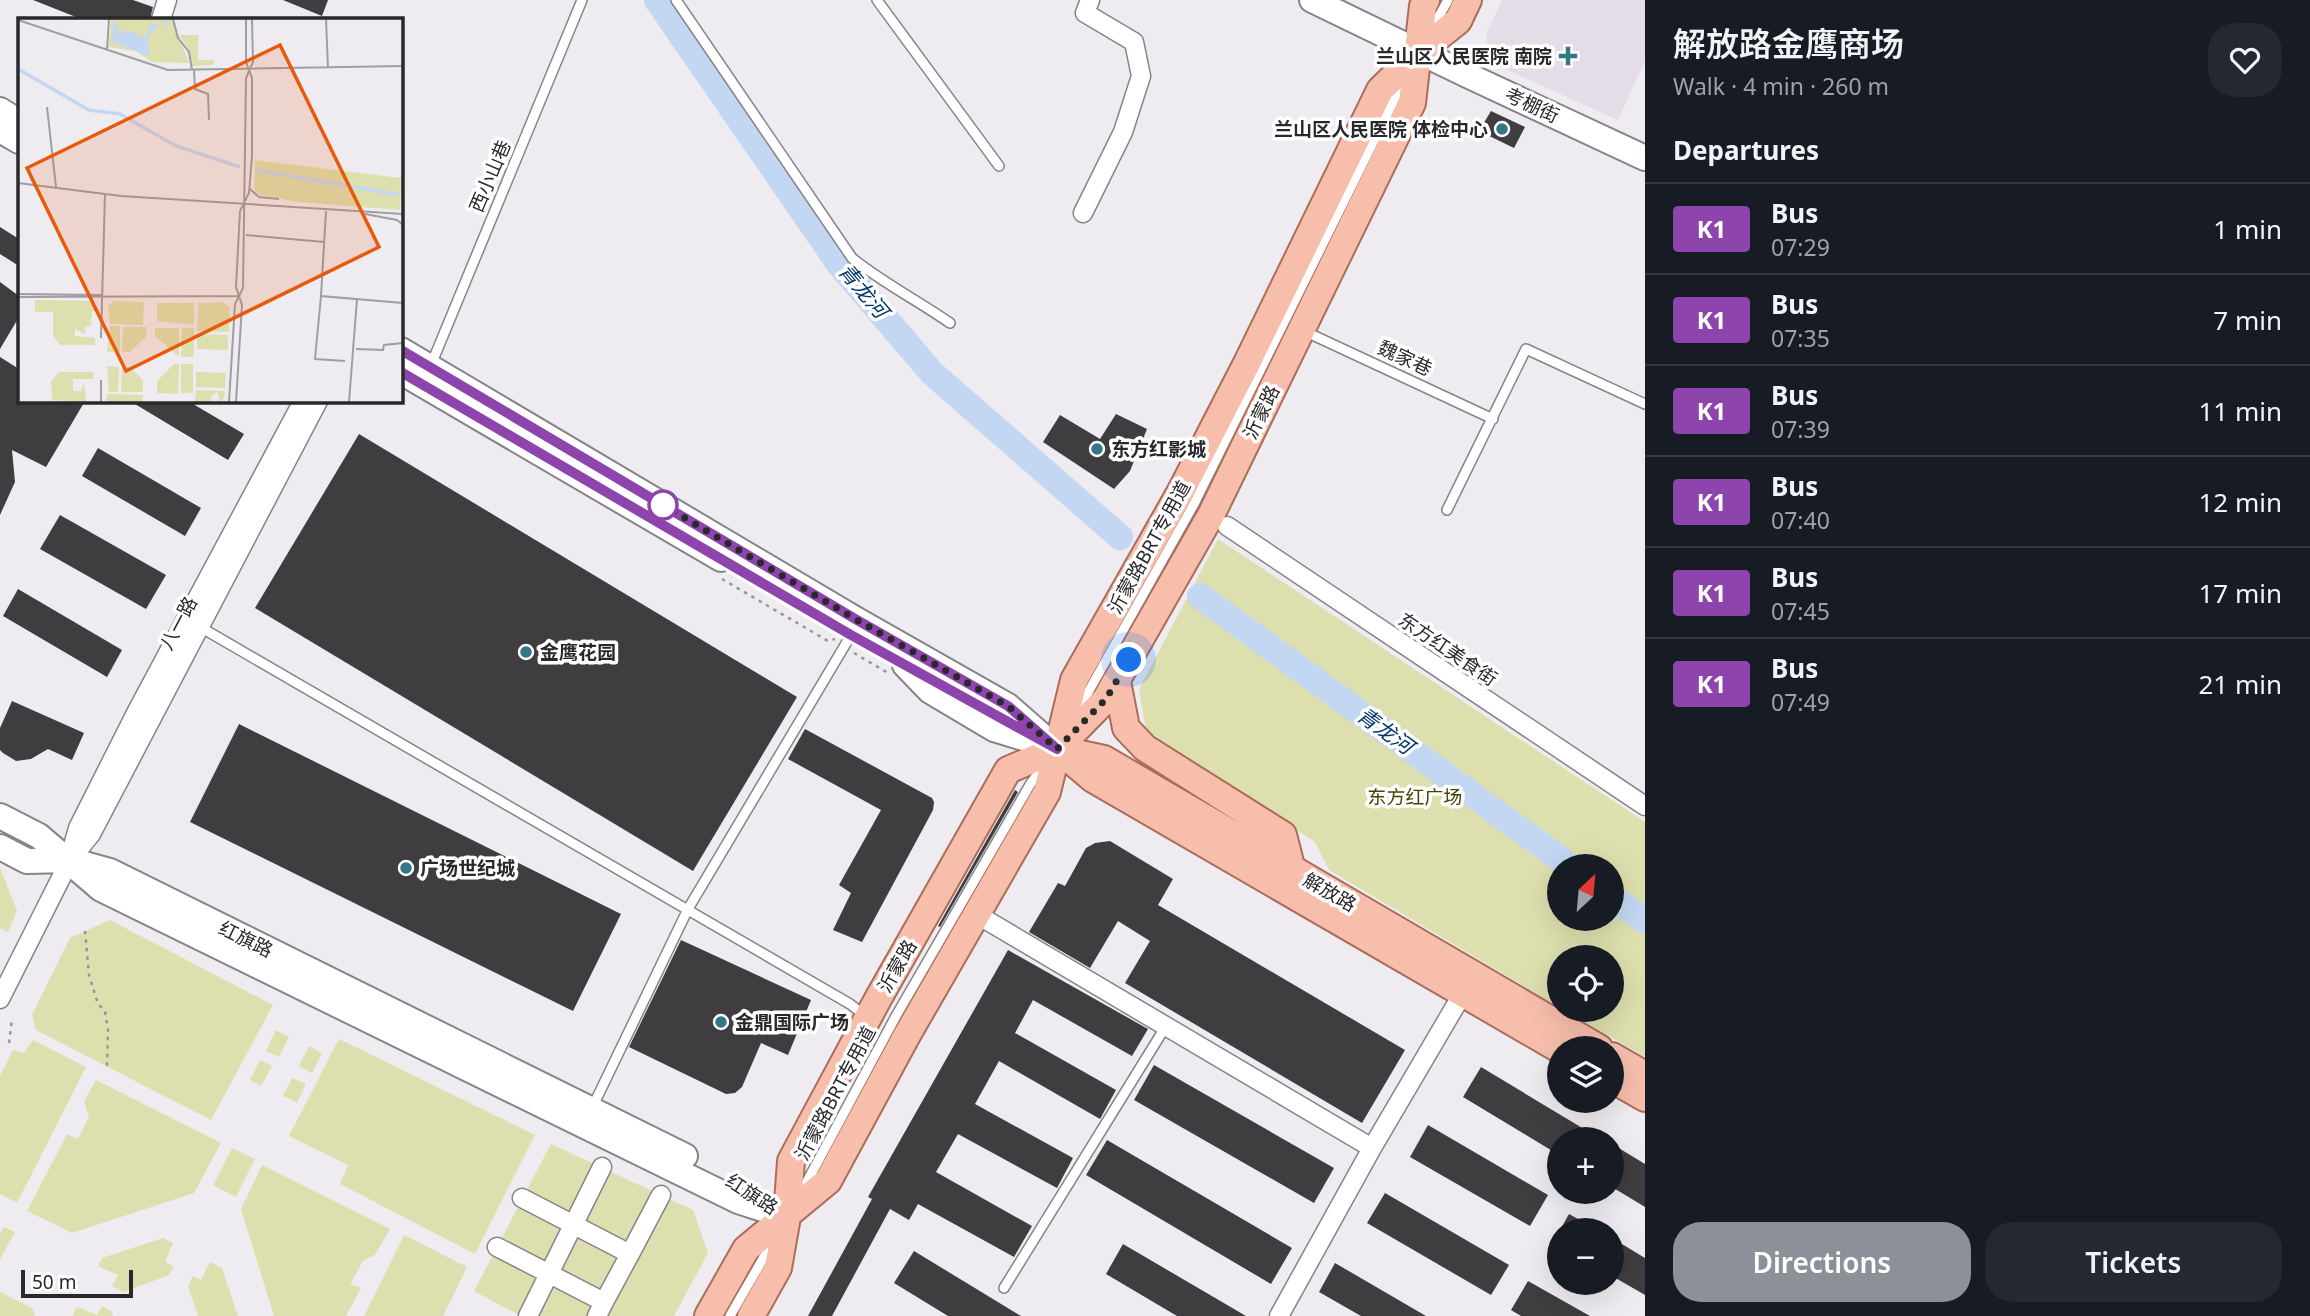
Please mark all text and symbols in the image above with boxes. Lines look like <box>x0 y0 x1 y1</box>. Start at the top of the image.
inset map <box>18 18 402 402</box>
text: 解放路金鹰商场 <box>1673 21 1904 66</box>
button: heart <box>2208 23 2282 97</box>
place label: 兰山区人民医院 南院 <box>1376 43 1552 69</box>
marker: 兰山区人民医院 南院 <box>1558 46 1578 66</box>
text: Walk · 4 min · 260 m <box>1673 70 1889 102</box>
street label: 考棚街 <box>1501 81 1563 129</box>
place label: 兰山区人民医院 体检中心 <box>1274 116 1488 142</box>
marker: 兰山区人民医院 体检中心 <box>1494 121 1510 137</box>
text: Departures <box>1673 132 1819 168</box>
street label: 西小山巷 <box>463 136 517 216</box>
text: Bus <box>1771 195 1818 231</box>
text: 1 min <box>2213 211 2282 247</box>
text: K1 <box>1697 212 1726 245</box>
text: 07:29 <box>1771 231 1830 263</box>
water label: 青龙河 <box>833 257 897 327</box>
text: Bus <box>1771 286 1818 322</box>
text: 7 min <box>2213 302 2282 338</box>
text: K1 <box>1697 303 1726 336</box>
text: 07:35 <box>1771 322 1830 354</box>
street label: 魏家巷 <box>1374 334 1436 382</box>
text: Bus <box>1771 377 1818 413</box>
street label: 沂蒙路 <box>1237 381 1285 443</box>
text: 11 min <box>2198 393 2282 429</box>
text: K1 <box>1697 394 1726 427</box>
text: 07:39 <box>1771 413 1830 445</box>
place label: 东方红影城 <box>1111 436 1206 462</box>
marker: 东方红影城 <box>1089 441 1105 457</box>
text: Bus <box>1771 468 1818 504</box>
street label: 沂蒙路BRT专用道 <box>1102 476 1196 618</box>
text: 12 min <box>2198 484 2282 520</box>
text: K1 <box>1697 485 1726 518</box>
unlabelled marker <box>648 490 678 520</box>
text: 07:40 <box>1771 504 1830 536</box>
text: Bus <box>1771 559 1818 595</box>
text: 17 min <box>2198 575 2282 611</box>
text: K1 <box>1697 576 1726 609</box>
street label: 八一路 <box>153 592 203 654</box>
text: 07:45 <box>1771 595 1830 627</box>
street label: 东方红美食街 <box>1393 606 1503 692</box>
place label: 金鹰花园 <box>540 639 616 665</box>
your location <box>1111 642 1146 677</box>
marker: 金鹰花园 <box>518 644 534 660</box>
text: Bus <box>1771 650 1818 686</box>
text: 21 min <box>2198 666 2282 702</box>
text: K1 <box>1697 667 1726 700</box>
text: 07:49 <box>1771 686 1830 718</box>
water label: 青龙河 <box>1352 700 1423 762</box>
park label: 东方红广场 <box>1367 784 1463 810</box>
north arrow <box>1547 854 1624 931</box>
map controls <box>1547 854 1624 1295</box>
place label: 广场世纪城 <box>420 855 515 881</box>
marker: 广场世纪城 <box>398 860 414 876</box>
street label: 解放路 <box>1299 866 1361 918</box>
street label: 红旗路 <box>215 915 277 963</box>
street label: 沂蒙路 <box>871 935 923 997</box>
button: locate <box>1547 945 1624 1022</box>
place label: 金鼎国际广场 <box>735 1009 849 1035</box>
marker: 金鼎国际广场 <box>713 1014 729 1030</box>
street label: 沂蒙路BRT专用道 <box>789 1021 881 1165</box>
button: layers <box>1547 1036 1624 1113</box>
button: + <box>1547 1127 1624 1204</box>
street label: 红旗路 <box>721 1168 783 1220</box>
button: − <box>1547 1218 1624 1295</box>
button: Directions <box>1673 1222 1971 1302</box>
button: Tickets <box>1985 1222 2282 1302</box>
scale bar <box>21 1267 133 1299</box>
text: 50 m <box>32 1269 76 1295</box>

